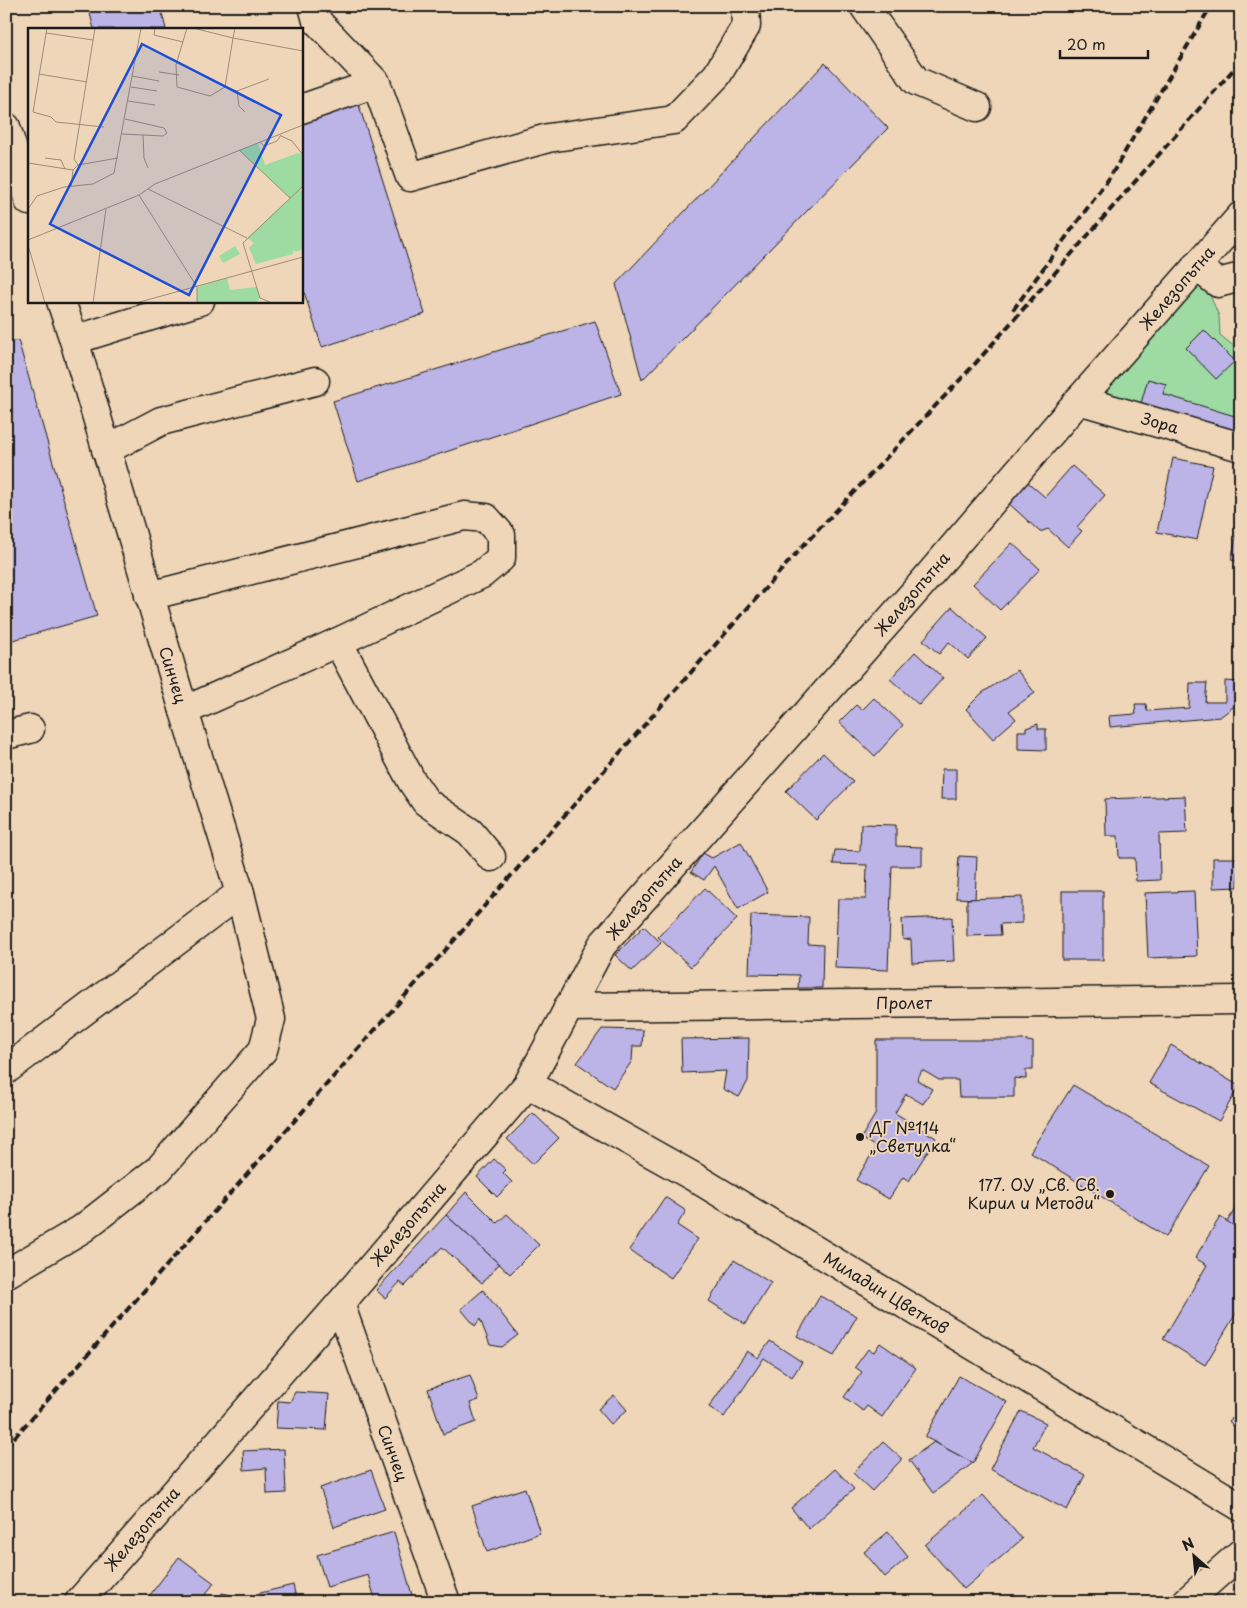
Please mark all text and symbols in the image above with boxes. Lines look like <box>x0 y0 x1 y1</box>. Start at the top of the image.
inset map <box>28 28 302 302</box>
scale bar <box>1060 28 1147 60</box>
text: 20 m <box>1067 32 1106 55</box>
street label: Железопътна <box>1133 240 1220 335</box>
street label: Зора <box>1138 405 1182 439</box>
street label: Железопътна <box>868 546 955 641</box>
street label: Синчец <box>154 643 194 706</box>
street label: Железопътна <box>600 850 687 945</box>
street label: Пролет <box>876 990 932 1014</box>
place label: ДГ №114 „Светулка“ <box>869 1115 956 1157</box>
marker: ДГ №114 „Светулка“ <box>854 1131 866 1143</box>
place label: 177. ОУ „Св. Св. Кирил и Методи“ <box>967 1172 1100 1214</box>
street label: Железопътна <box>364 1176 451 1271</box>
marker: 177. ОУ „Св. Св. Кирил и Методи“ <box>1104 1188 1116 1200</box>
street label: Миладин Цветков <box>819 1245 954 1339</box>
street label: Синчец <box>373 1421 415 1484</box>
street label: Железопътна <box>98 1481 185 1576</box>
north arrow <box>1170 1530 1220 1580</box>
text: N <box>1178 1532 1198 1556</box>

